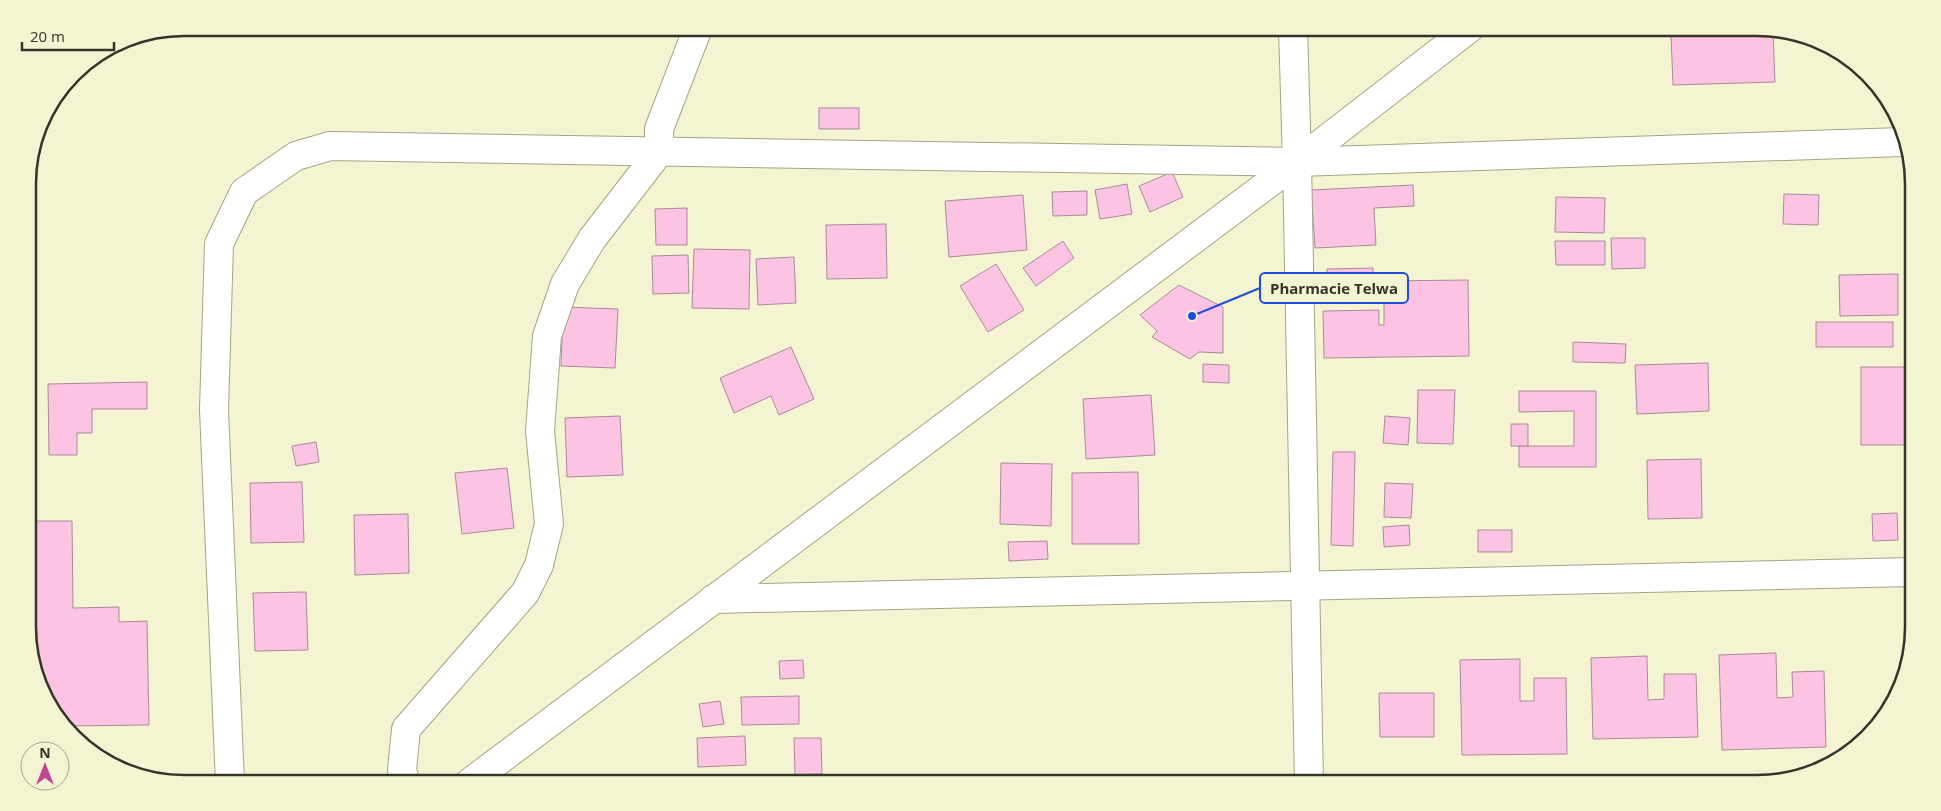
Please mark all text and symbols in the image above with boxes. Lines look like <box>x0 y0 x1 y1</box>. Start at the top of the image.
scale bar <box>22 20 115 52</box>
text: 20 m <box>30 26 65 46</box>
callout: Pharmacie Telwa <box>1260 273 1408 303</box>
text: Pharmacie Telwa <box>1270 278 1398 298</box>
north arrow <box>20 741 70 791</box>
text: N <box>39 743 51 762</box>

